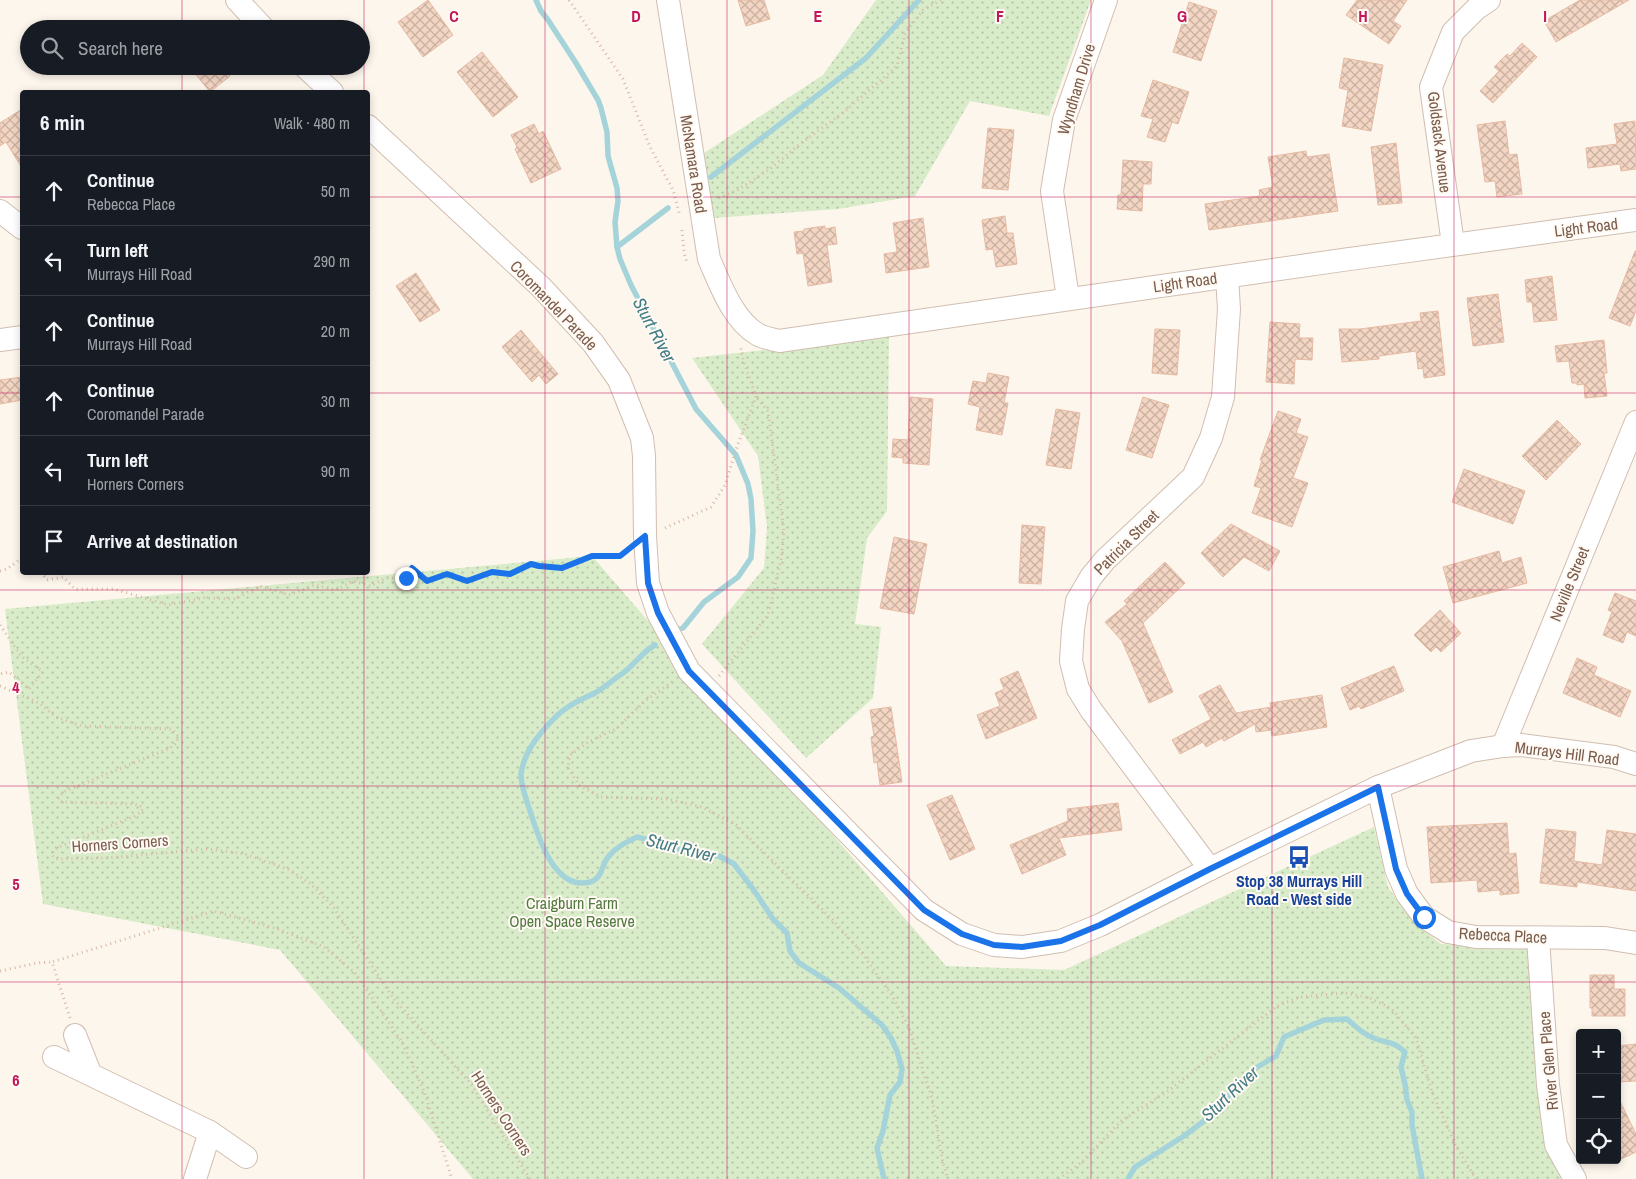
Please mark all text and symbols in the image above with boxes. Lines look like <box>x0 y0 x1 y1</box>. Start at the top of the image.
text: C <box>449 5 459 27</box>
text: D <box>631 5 641 27</box>
text: E <box>814 5 823 27</box>
text: F <box>996 5 1004 27</box>
text: G <box>1177 5 1187 27</box>
text: H <box>1358 5 1368 27</box>
text: I <box>1543 5 1547 27</box>
search box <box>20 20 370 75</box>
icon: search <box>38 34 66 62</box>
text: Search here <box>78 35 163 61</box>
street label: Wyndham Drive <box>1052 41 1100 137</box>
street label: Goldsack Avenue <box>1423 90 1457 194</box>
text: 6 min <box>40 108 85 137</box>
text: Walk · 480 m <box>274 112 350 134</box>
street label: McNamara Road <box>675 113 713 215</box>
text: Continue <box>87 167 155 193</box>
icon: ahead <box>40 177 68 205</box>
text: 50 m <box>321 180 350 202</box>
text: Rebecca Place <box>87 193 175 215</box>
street label: Light Road <box>1553 212 1619 242</box>
text: Turn left <box>87 237 148 263</box>
icon: left <box>40 247 68 275</box>
text: 290 m <box>314 250 350 272</box>
street label: Coromandel Parade <box>505 255 603 355</box>
text: Murrays Hill Road <box>87 263 192 285</box>
street label: Light Road <box>1152 267 1218 297</box>
water label: Sturt River <box>627 293 683 368</box>
text: Continue <box>87 307 155 333</box>
icon: ahead <box>40 317 68 345</box>
text: 20 m <box>321 320 350 342</box>
text: Murrays Hill Road <box>87 333 192 355</box>
text: Continue <box>87 377 155 403</box>
icon: ahead <box>40 387 68 415</box>
text: 30 m <box>321 390 350 412</box>
text: Coromandel Parade <box>87 403 204 425</box>
text: Turn left <box>87 447 148 473</box>
icon: left <box>40 457 68 485</box>
text: 90 m <box>321 460 350 482</box>
text: Horners Corners <box>87 473 184 495</box>
street label: Patricia Street <box>1089 504 1164 579</box>
icon: arrive <box>40 527 68 555</box>
text: Arrive at destination <box>87 528 238 554</box>
street label: Neville Street <box>1544 543 1594 625</box>
route end <box>395 567 418 590</box>
text: 4 <box>12 676 20 698</box>
street label: Murrays Hill Road <box>1514 736 1620 770</box>
water label: Sturt River <box>644 827 719 868</box>
street label: Horners Corners <box>71 829 169 857</box>
bus stop icon: Stop 38 Murrays Hill Road - West side <box>1286 844 1312 870</box>
place label: Stop 38 Murrays Hill Road - West side <box>1236 870 1362 910</box>
text: 5 <box>12 873 20 895</box>
park label: Craigburn Farm Open Space Reserve <box>509 892 635 932</box>
route start <box>1413 906 1436 929</box>
street label: Rebecca Place <box>1458 922 1548 948</box>
street label: River Glen Place <box>1533 1011 1563 1111</box>
map controls <box>1576 1029 1621 1164</box>
button: + <box>1576 1029 1621 1074</box>
water label: Sturt River <box>1195 1060 1265 1127</box>
street label: Horners Corners <box>466 1066 538 1160</box>
text: 6 <box>12 1069 20 1091</box>
button: − <box>1576 1074 1621 1119</box>
button: locate <box>1576 1119 1621 1164</box>

